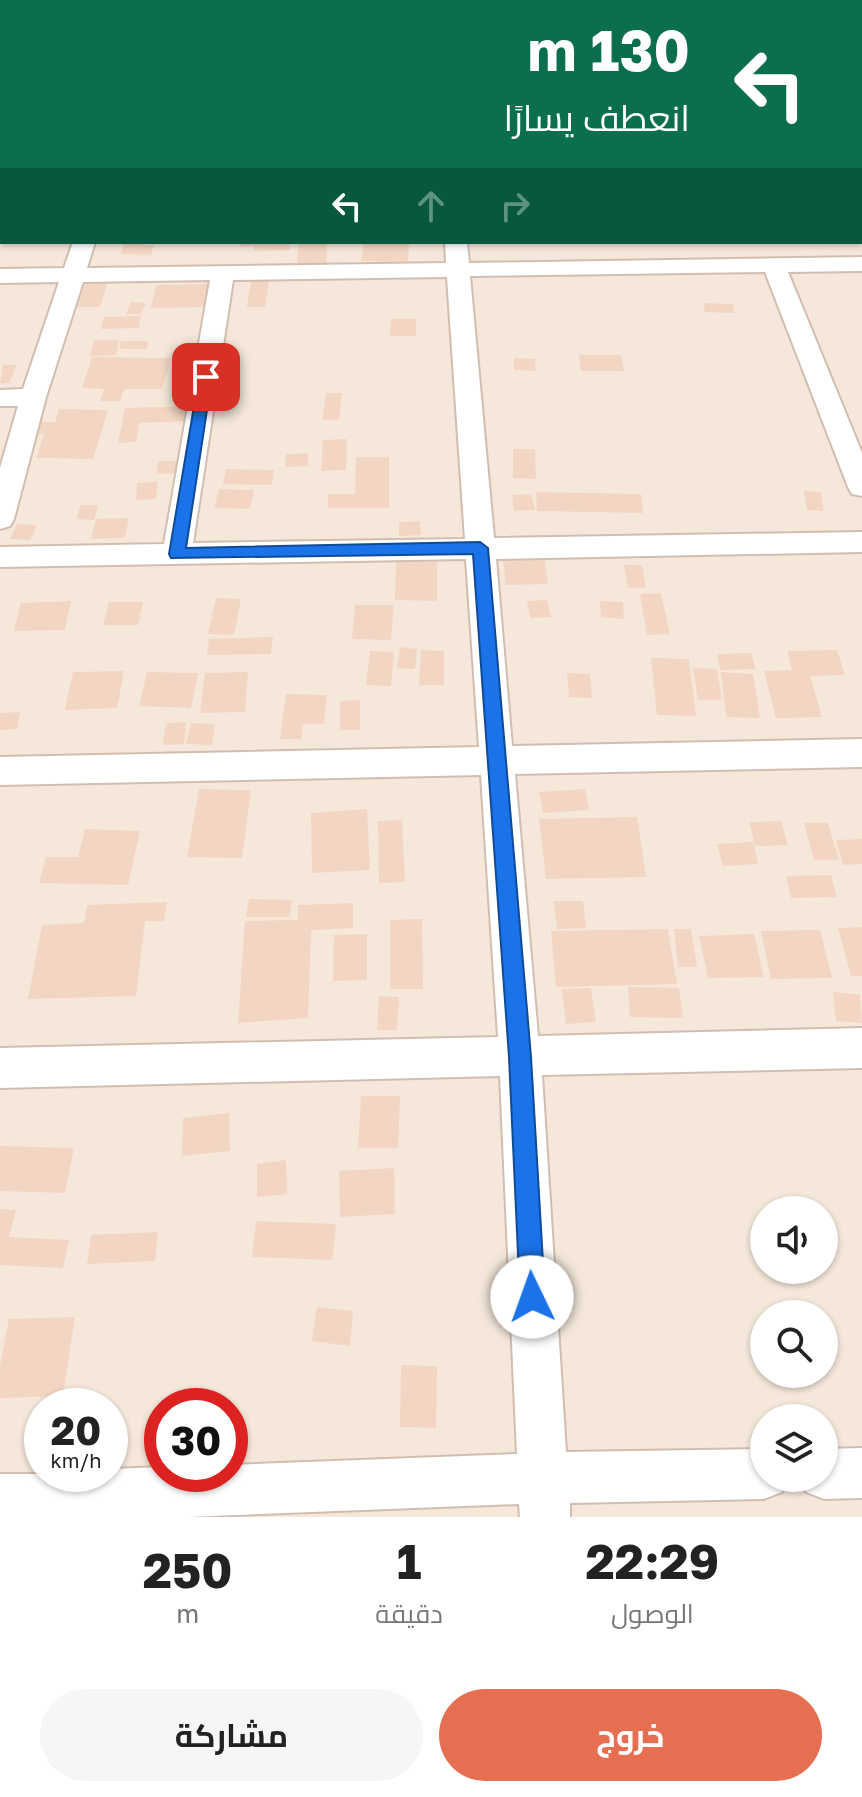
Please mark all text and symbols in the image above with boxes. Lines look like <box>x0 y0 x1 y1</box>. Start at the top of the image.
text: 130 m <box>528 16 690 83</box>
icon: left <box>718 32 822 136</box>
text: انعطف يسارًا <box>504 96 690 139</box>
icon: left <box>325 184 369 228</box>
icon: ahead <box>409 184 453 228</box>
icon: right <box>493 184 537 228</box>
pin <box>172 343 240 411</box>
icon: arrive <box>184 355 228 399</box>
map controls <box>750 1196 838 1492</box>
button: sound <box>750 1196 838 1284</box>
position arrow <box>490 1255 574 1339</box>
button: search <box>750 1300 838 1388</box>
speed limit sign: 30 <box>144 1388 248 1492</box>
button: layers <box>750 1404 838 1492</box>
text: 20 <box>51 1406 101 1454</box>
text: km/h <box>51 1448 101 1472</box>
text: 1 <box>397 1532 421 1590</box>
text: 22:29 <box>586 1532 719 1590</box>
text: 250 <box>143 1541 233 1599</box>
text: m <box>176 1598 199 1629</box>
text: دقيقة <box>375 1598 443 1629</box>
text: الوصول <box>611 1598 694 1629</box>
button: مشاركة <box>40 1689 423 1781</box>
button: خروج <box>439 1689 822 1781</box>

